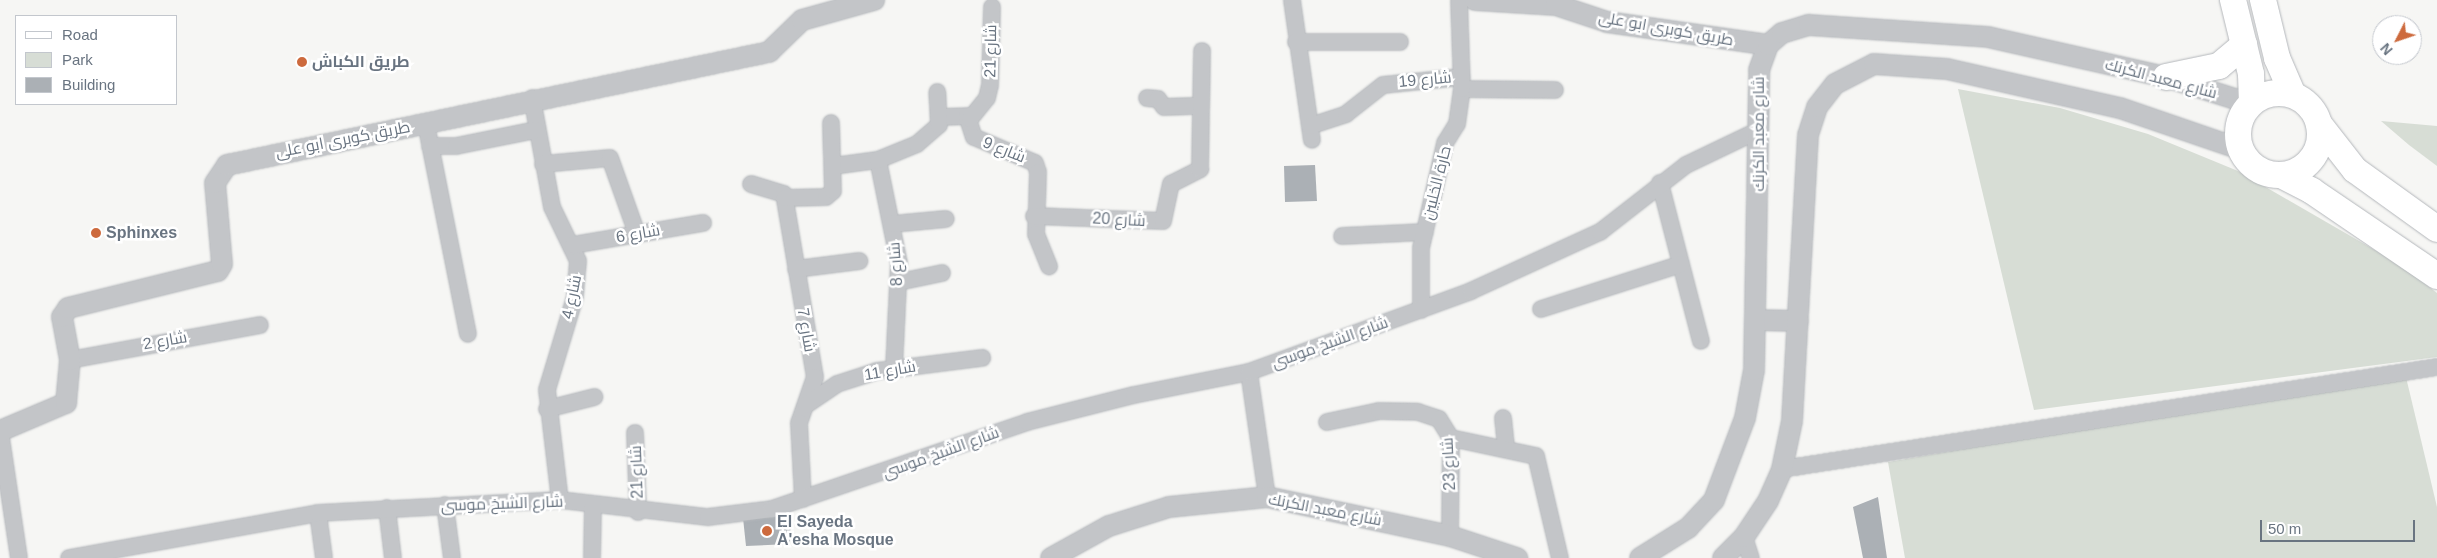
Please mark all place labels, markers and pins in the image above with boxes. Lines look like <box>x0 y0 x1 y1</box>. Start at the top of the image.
place label: طريق الكباش <box>312 52 410 72</box>
marker: طريق الكباش <box>296 56 308 68</box>
place label: Sphinxes <box>106 223 177 243</box>
marker: Sphinxes <box>90 227 102 239</box>
place label: El Sayeda A'esha Mosque <box>777 512 894 550</box>
marker: El Sayeda A'esha Mosque <box>761 525 773 537</box>

